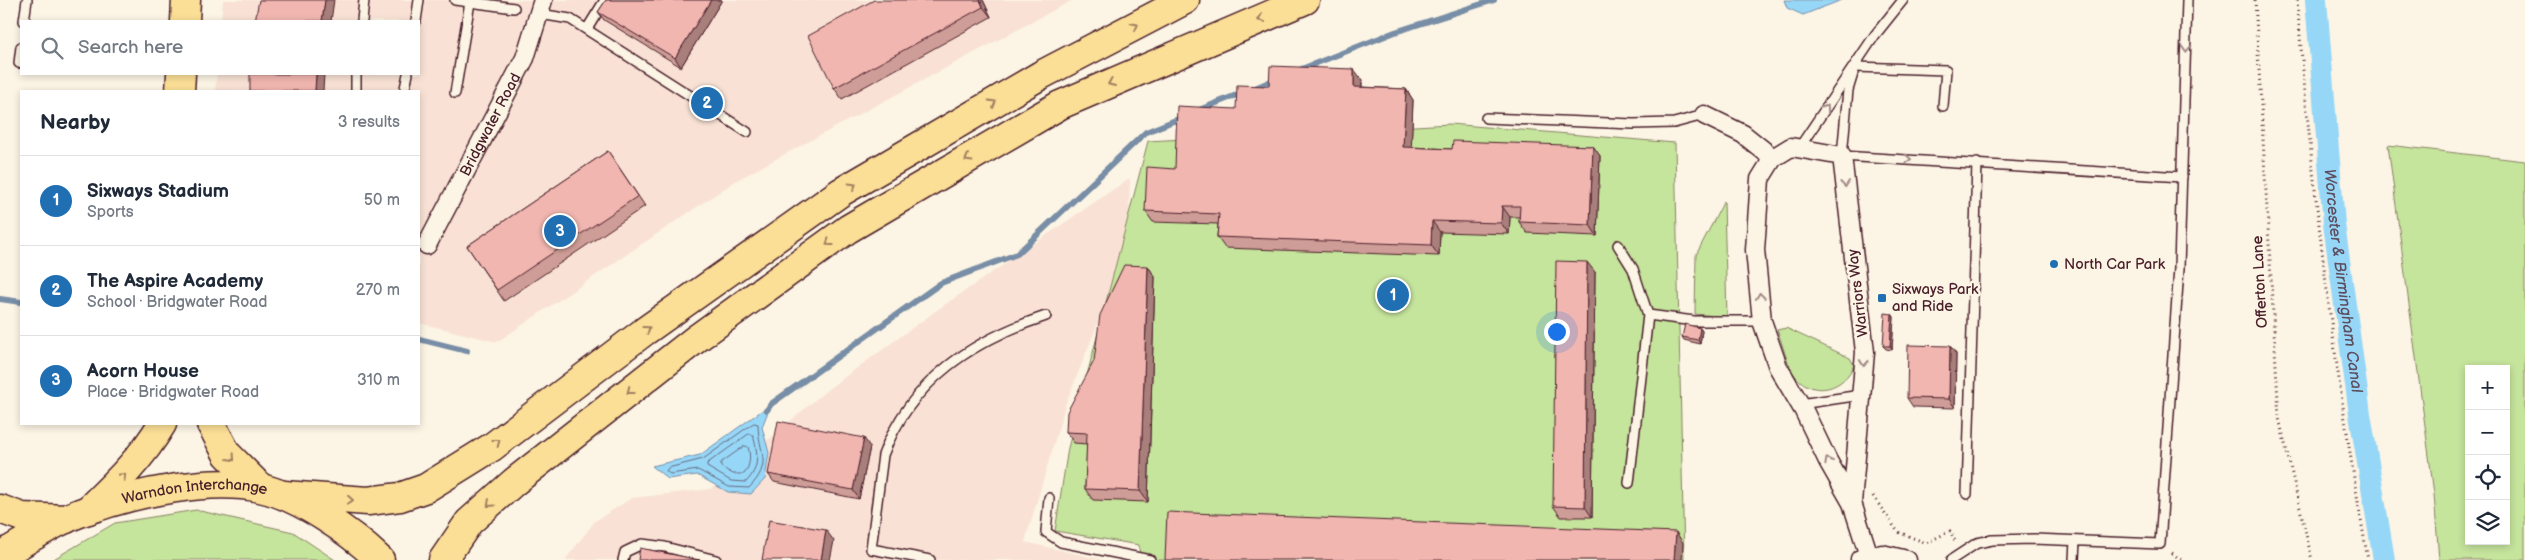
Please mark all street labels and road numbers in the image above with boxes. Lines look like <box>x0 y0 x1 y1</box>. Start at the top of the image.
street label: Bridgwater Road <box>455 70 525 179</box>
street label: Offerton Lane <box>2248 235 2272 329</box>
street label: Warriors Way <box>1843 248 1873 338</box>
street label: Warndon Interchange <box>120 475 270 508</box>

